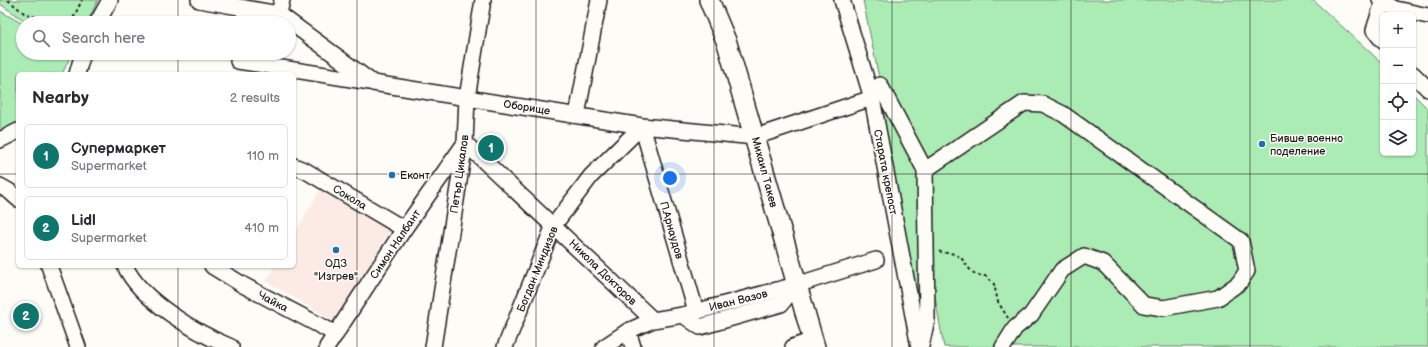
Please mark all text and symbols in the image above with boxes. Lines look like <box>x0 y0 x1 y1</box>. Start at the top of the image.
map controls <box>1380 12 1416 156</box>
button: + <box>1380 12 1416 48</box>
search box <box>16 16 296 60</box>
icon: search <box>30 27 52 49</box>
text: Search here <box>62 29 145 48</box>
button: − <box>1380 48 1416 84</box>
button: locate <box>1380 84 1416 120</box>
text: Nearby <box>32 88 89 108</box>
text: 2 results <box>230 90 280 106</box>
street label: Оборище <box>503 97 551 118</box>
button: layers <box>1380 120 1416 156</box>
street label: Старата крепост <box>871 128 900 216</box>
place label: Бивше военно поделение <box>1270 132 1343 158</box>
pin: 1 <box>478 133 504 163</box>
street label: Петър Цикалов <box>448 134 471 214</box>
street label: Михаил Такев <box>749 135 780 209</box>
text: Супермаркет <box>71 139 166 158</box>
marker: Бивше военно поделение <box>1257 139 1267 149</box>
text: 1 <box>43 148 49 164</box>
text: 110 m <box>247 148 279 164</box>
text: Supermarket <box>71 158 147 174</box>
your location <box>660 168 680 188</box>
place label: Еконт <box>400 169 430 182</box>
marker: Еконт <box>387 170 397 180</box>
street label: Сокола <box>330 182 369 213</box>
street label: П.Арнаудов <box>657 200 686 261</box>
street label: Симон Налбант <box>368 207 423 281</box>
text: Lidl <box>71 211 96 230</box>
text: 2 <box>42 220 50 236</box>
text: 410 m <box>244 220 279 236</box>
street label: Богдан Миндизов <box>514 224 561 314</box>
text: Supermarket <box>71 230 147 246</box>
street label: Никола Докторов <box>566 237 639 308</box>
marker: ОДЗ "Изгрев" <box>331 245 341 255</box>
place label: ОДЗ "Изгрев" <box>314 257 358 283</box>
street label: Иван Вазов <box>708 287 769 314</box>
street label: Чайка <box>255 288 290 315</box>
pin: 2 <box>13 301 39 331</box>

